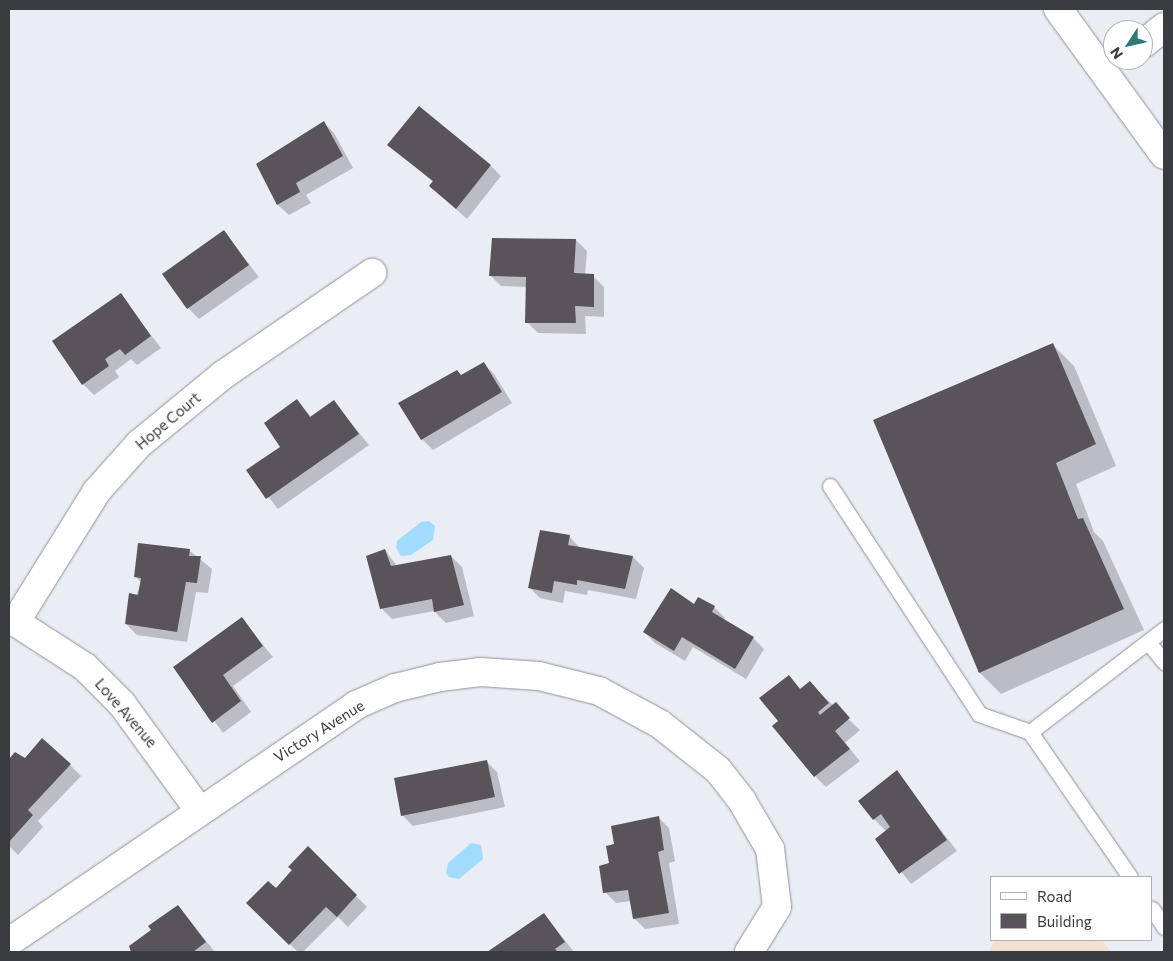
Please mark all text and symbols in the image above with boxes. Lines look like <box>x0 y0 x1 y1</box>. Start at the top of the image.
north arrow <box>1103 20 1153 70</box>
text: N <box>1106 44 1126 62</box>
street label: Hope Court <box>132 389 204 453</box>
street label: Love Avenue <box>91 675 161 751</box>
street label: Victory Avenue <box>270 696 368 766</box>
legend <box>990 876 1153 941</box>
text: Road <box>1037 887 1072 905</box>
text: Building <box>1037 912 1092 930</box>

